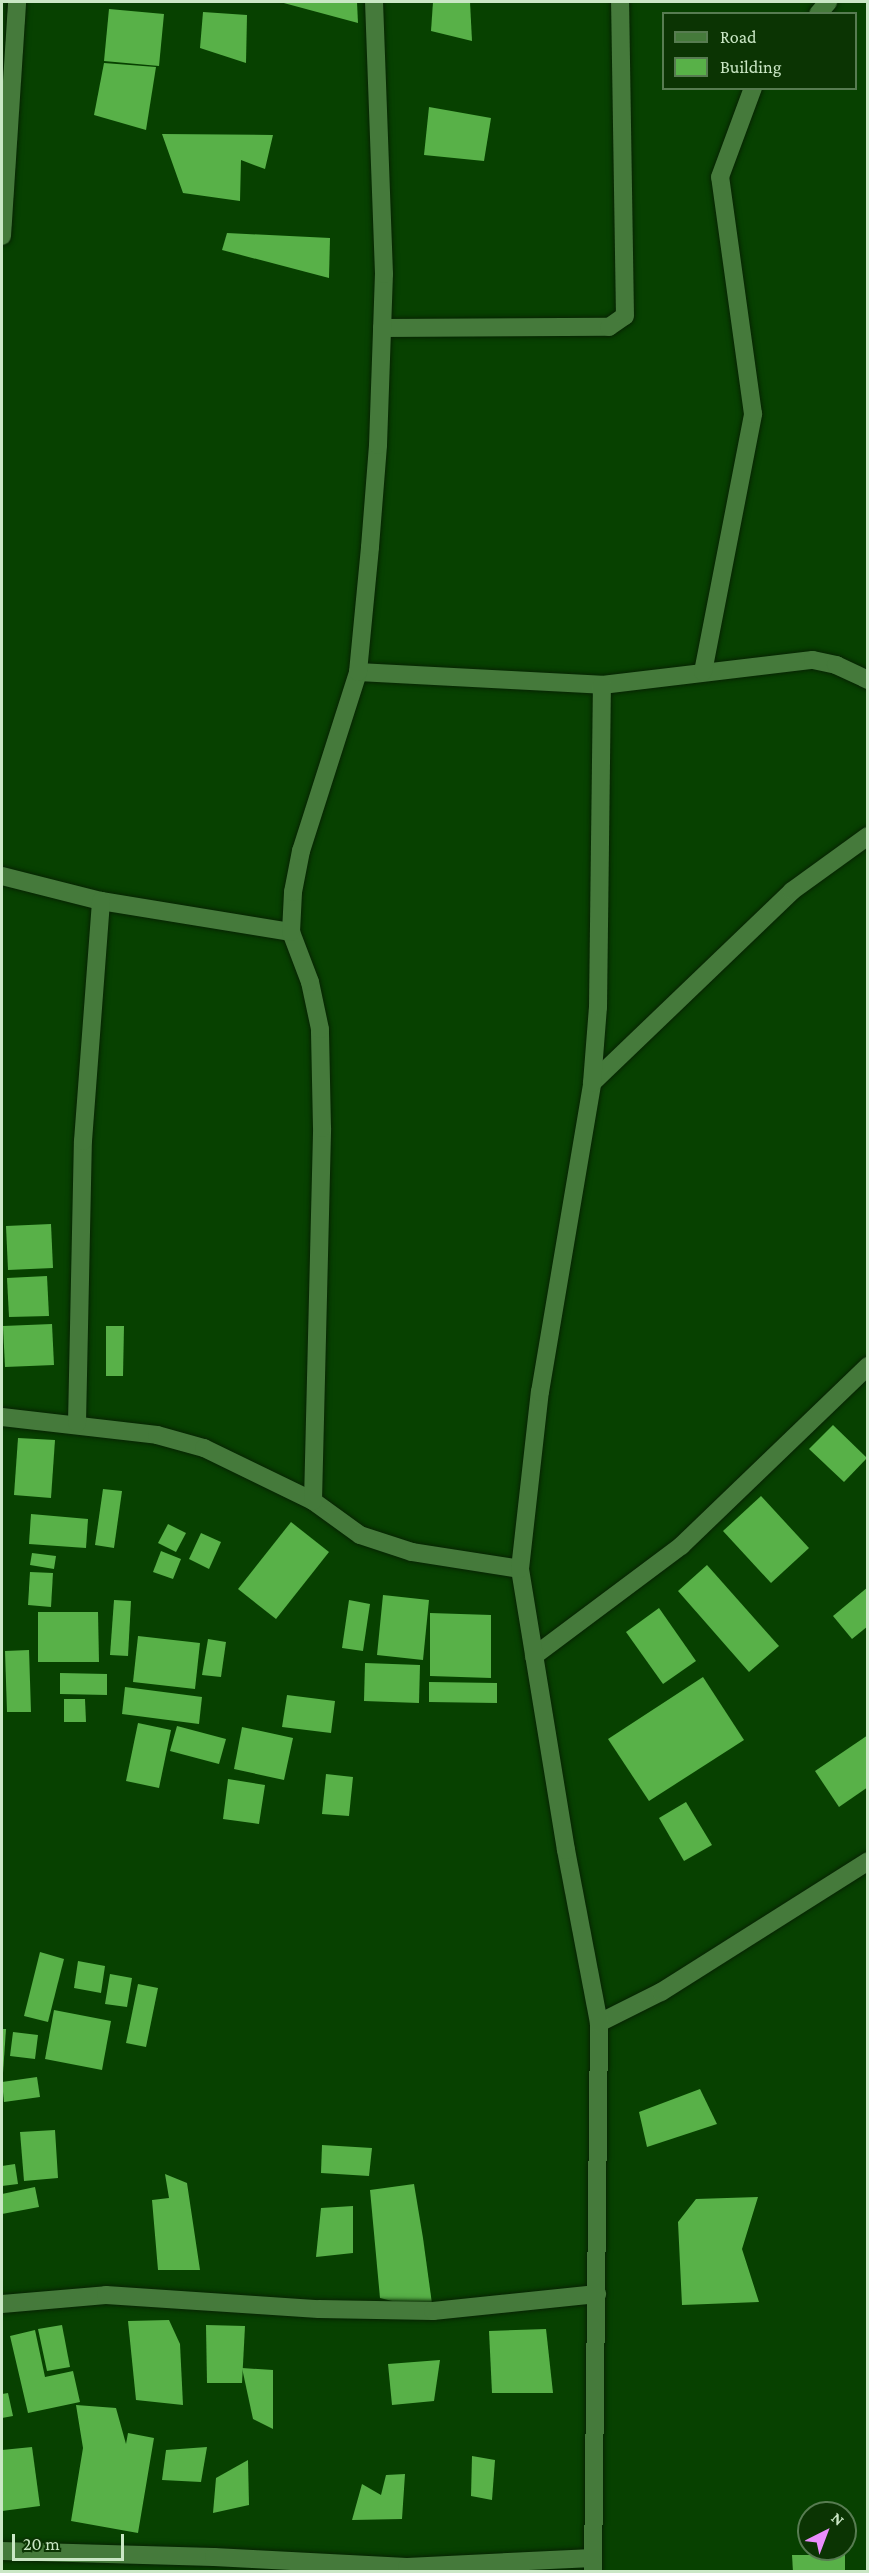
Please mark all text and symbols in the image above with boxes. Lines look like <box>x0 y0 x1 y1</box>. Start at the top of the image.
legend <box>662 12 857 90</box>
text: Road <box>720 27 757 47</box>
text: Building <box>720 57 781 77</box>
north arrow <box>797 2501 857 2561</box>
text: N <box>828 2509 848 2529</box>
scale bar <box>15 2522 128 2560</box>
text: 20 m <box>23 2534 60 2554</box>

